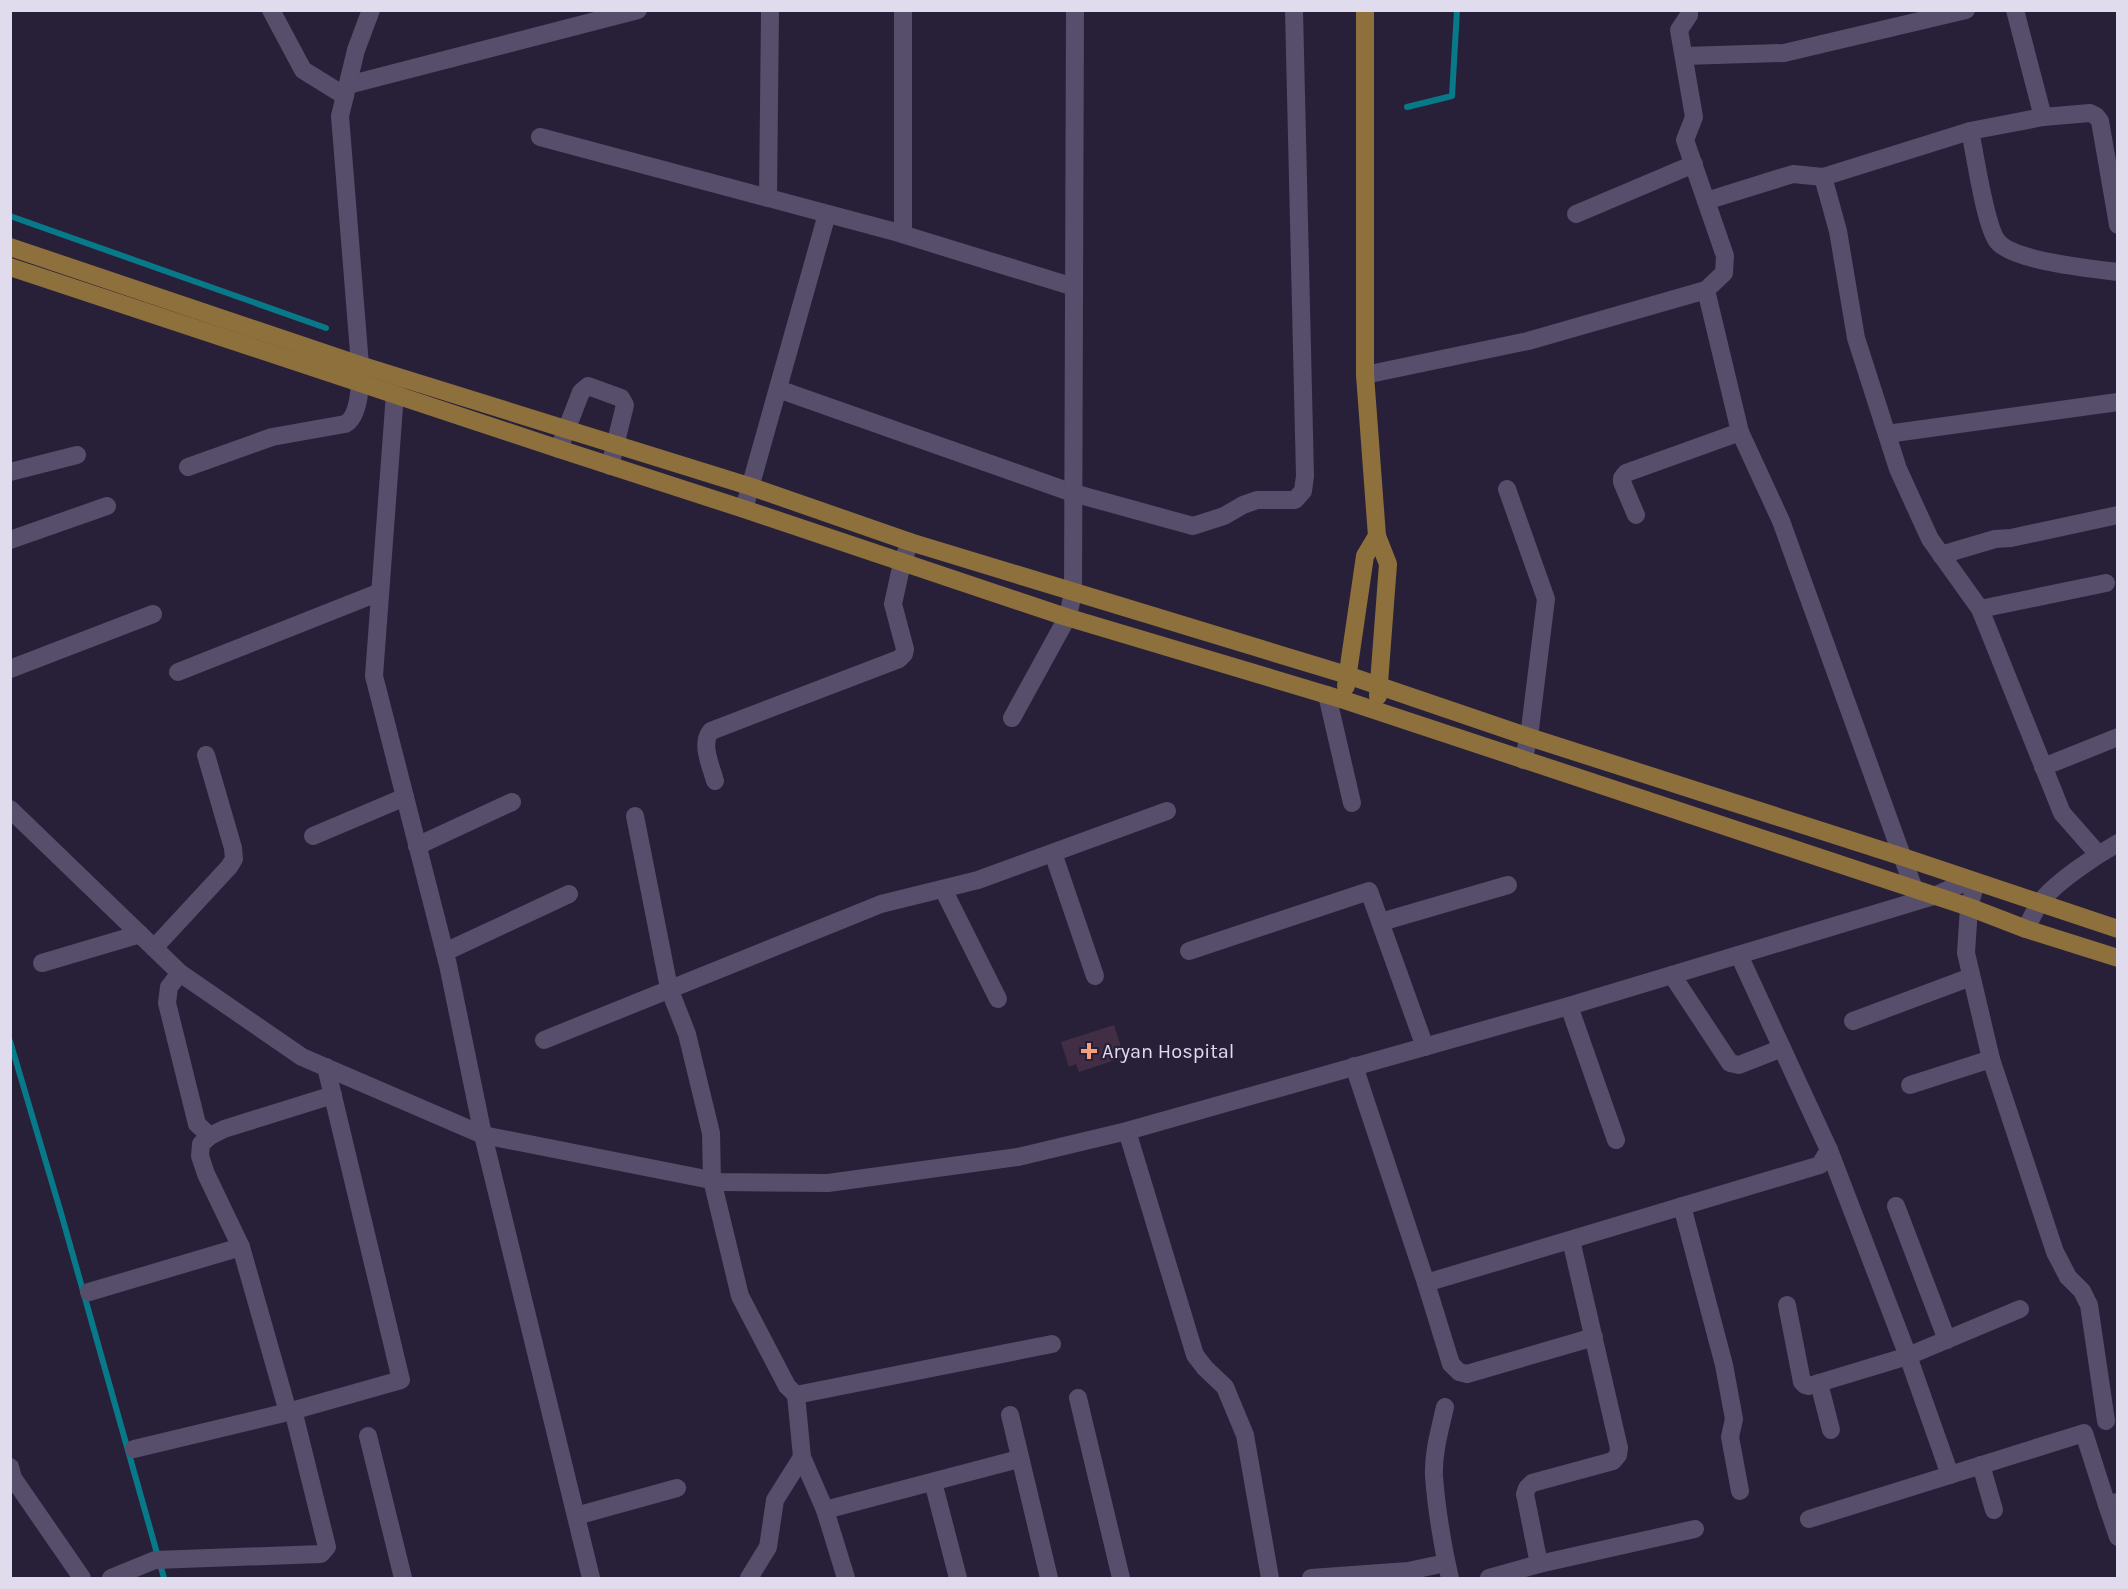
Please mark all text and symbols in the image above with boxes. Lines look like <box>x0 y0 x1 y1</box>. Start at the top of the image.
place label: Aryan Hospital <box>1102 1040 1234 1063</box>
marker: Aryan Hospital <box>1080 1042 1098 1060</box>

